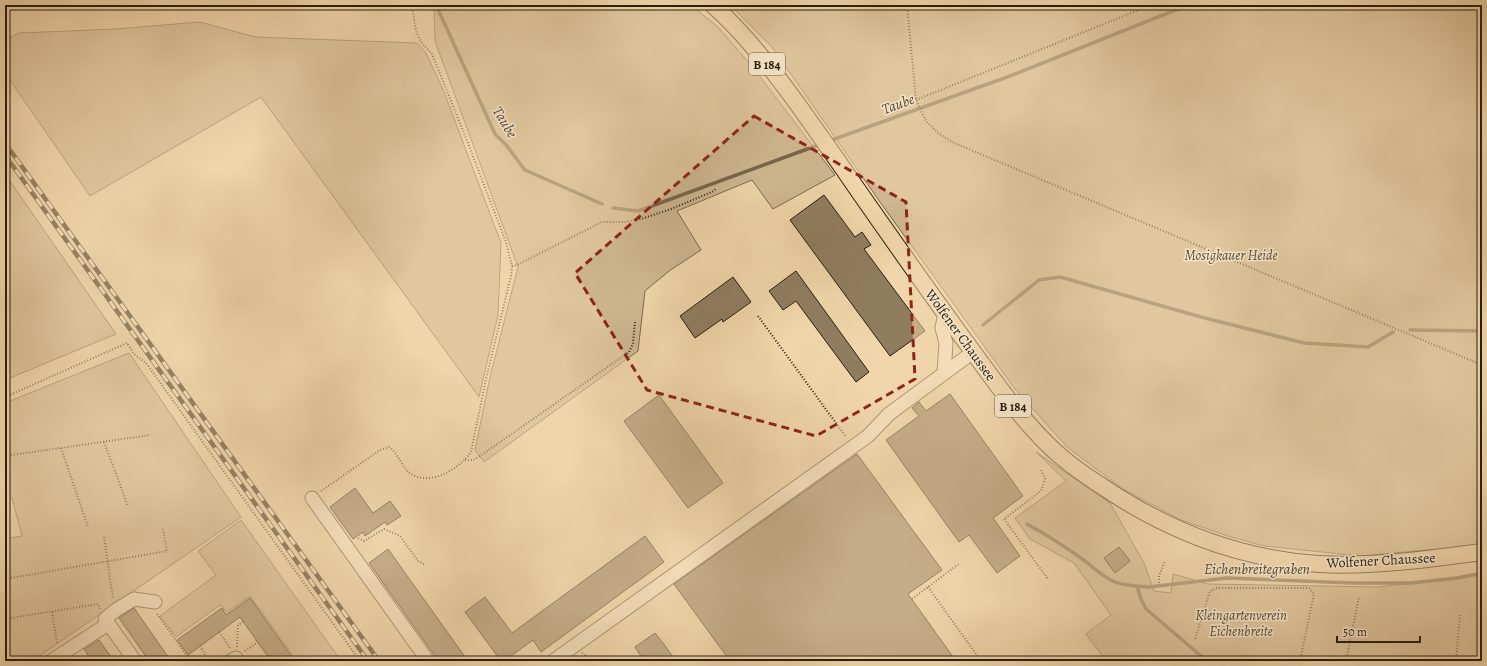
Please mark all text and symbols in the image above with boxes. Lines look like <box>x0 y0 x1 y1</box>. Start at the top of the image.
road number: B 184 <box>749 53 785 75</box>
water label: Taube <box>879 89 918 119</box>
water label: Taube <box>488 103 522 142</box>
park label: Mosigkauer Heide <box>1184 246 1278 265</box>
street label: Wolfener Chaussee <box>920 285 1000 385</box>
road number: B 184 <box>995 395 1031 417</box>
street label: Wolfener Chaussee <box>1325 548 1436 573</box>
water label: Eichenbreitegraben <box>1204 559 1310 579</box>
park label: Kleingartenverein Eichenbreite <box>1195 606 1287 641</box>
scale bar <box>1337 618 1420 644</box>
text: 50 m <box>1343 624 1367 640</box>

